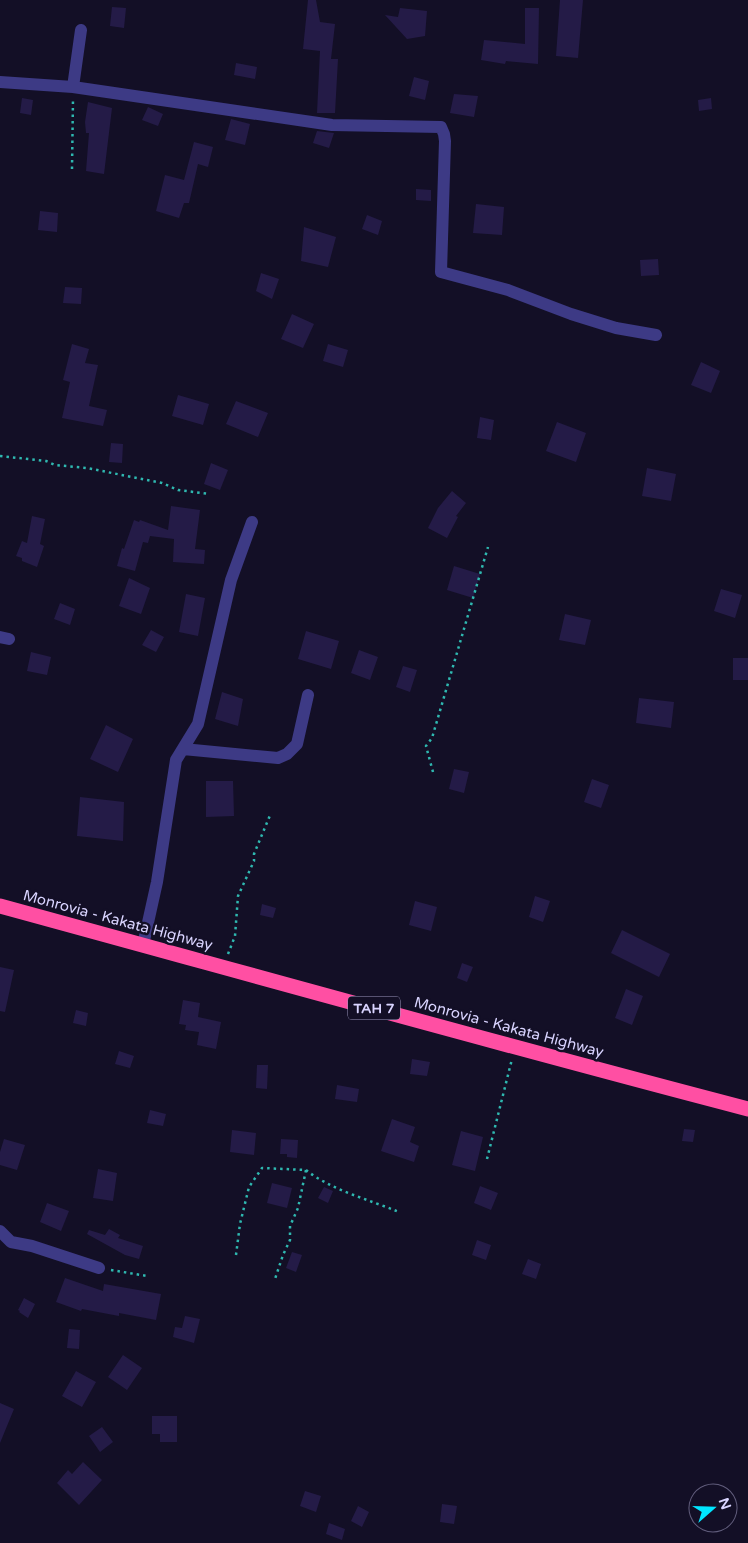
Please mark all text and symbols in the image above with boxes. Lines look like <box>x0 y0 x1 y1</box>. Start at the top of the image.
street label: Monrovia - Kakata Highway <box>21 886 215 954</box>
street label: Monrovia - Kakata Highway <box>412 993 606 1061</box>
road number: TAH 7 <box>348 996 400 1020</box>
north arrow <box>688 1483 738 1533</box>
text: N <box>715 1496 735 1512</box>

